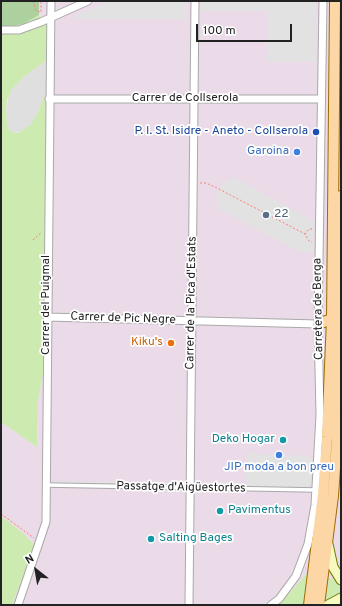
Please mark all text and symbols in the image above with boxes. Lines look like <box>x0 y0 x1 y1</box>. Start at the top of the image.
scale bar <box>198 16 294 42</box>
text: 100 m <box>203 23 236 39</box>
street label: Carrer de Collserola <box>132 92 238 106</box>
place label: P. I. St. Isidre - Aneto - Collserola <box>135 125 308 139</box>
marker: P. I. St. Isidre - Aneto - Collserola <box>311 127 321 137</box>
place label: Garoina <box>247 145 289 159</box>
marker: Garoina <box>292 147 302 157</box>
place label: 22 <box>274 208 289 222</box>
marker: 22 <box>261 210 271 220</box>
street label: Carrer de la Pica d'Estats <box>184 236 200 370</box>
street label: Carrer del Puigmal <box>40 255 54 355</box>
street label: Carretera de Berga <box>311 258 327 360</box>
street label: Carrer de Pic Negre <box>70 310 176 328</box>
place label: Kiku's <box>131 336 163 350</box>
marker: Kiku's <box>166 338 176 348</box>
place label: Deko Hogar <box>212 433 275 447</box>
marker: Deko Hogar <box>278 435 288 445</box>
marker: JIP moda a bon preu <box>274 450 284 460</box>
place label: JIP moda a bon preu <box>224 461 334 475</box>
street label: Passatge d'Aigüestortes <box>116 480 246 496</box>
place label: Pavimentus <box>228 504 291 518</box>
marker: Pavimentus <box>215 506 225 516</box>
place label: Salting Bages <box>159 532 233 546</box>
marker: Salting Bages <box>146 534 156 544</box>
north arrow <box>16 550 56 590</box>
text: N <box>23 552 37 568</box>

